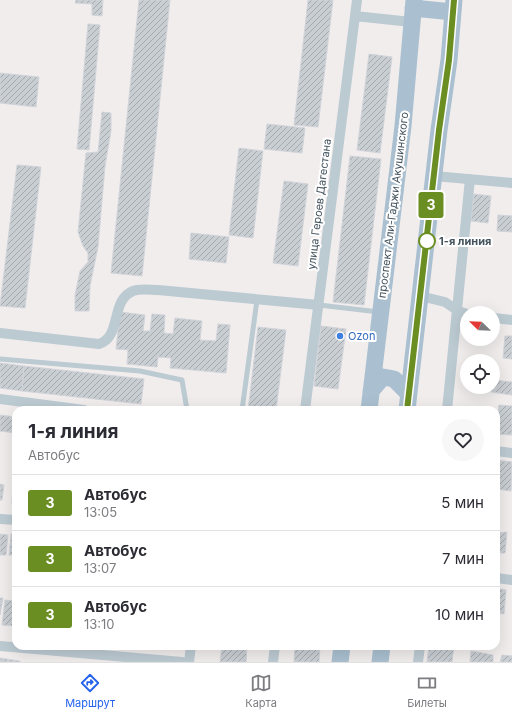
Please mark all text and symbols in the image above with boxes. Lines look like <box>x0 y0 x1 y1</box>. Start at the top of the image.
street label: проспект Али-Гаджи Акушинского <box>375 111 411 299</box>
street label: улица Героев Дагестана <box>304 138 334 270</box>
line badge: 3 <box>418 192 444 218</box>
text: 3 <box>426 196 436 213</box>
marker: 1-я линия <box>418 232 436 250</box>
place label: 1-я линия <box>439 234 491 248</box>
north arrow <box>460 306 500 346</box>
map controls <box>460 306 500 394</box>
place label: Ozon <box>348 329 375 343</box>
marker: Ozon <box>335 331 345 341</box>
button: locate <box>460 354 500 394</box>
button: heart <box>442 419 484 461</box>
text: 1-я линия <box>28 420 119 443</box>
text: Автобус <box>28 447 80 463</box>
text: Автобус <box>84 485 147 504</box>
text: 5 мин <box>441 493 484 512</box>
text: 3 <box>45 494 55 511</box>
text: 13:05 <box>84 504 117 520</box>
text: Автобус <box>84 541 147 560</box>
text: 7 мин <box>442 549 484 568</box>
text: 3 <box>45 550 55 567</box>
text: 13:07 <box>84 560 116 576</box>
text: Автобус <box>84 597 147 616</box>
text: 10 мин <box>435 605 484 624</box>
text: 3 <box>45 606 55 623</box>
text: 13:10 <box>84 616 115 632</box>
tab: Маршрут <box>65 672 115 710</box>
tab: Карта <box>245 672 277 710</box>
tab: Билеты <box>407 672 447 710</box>

